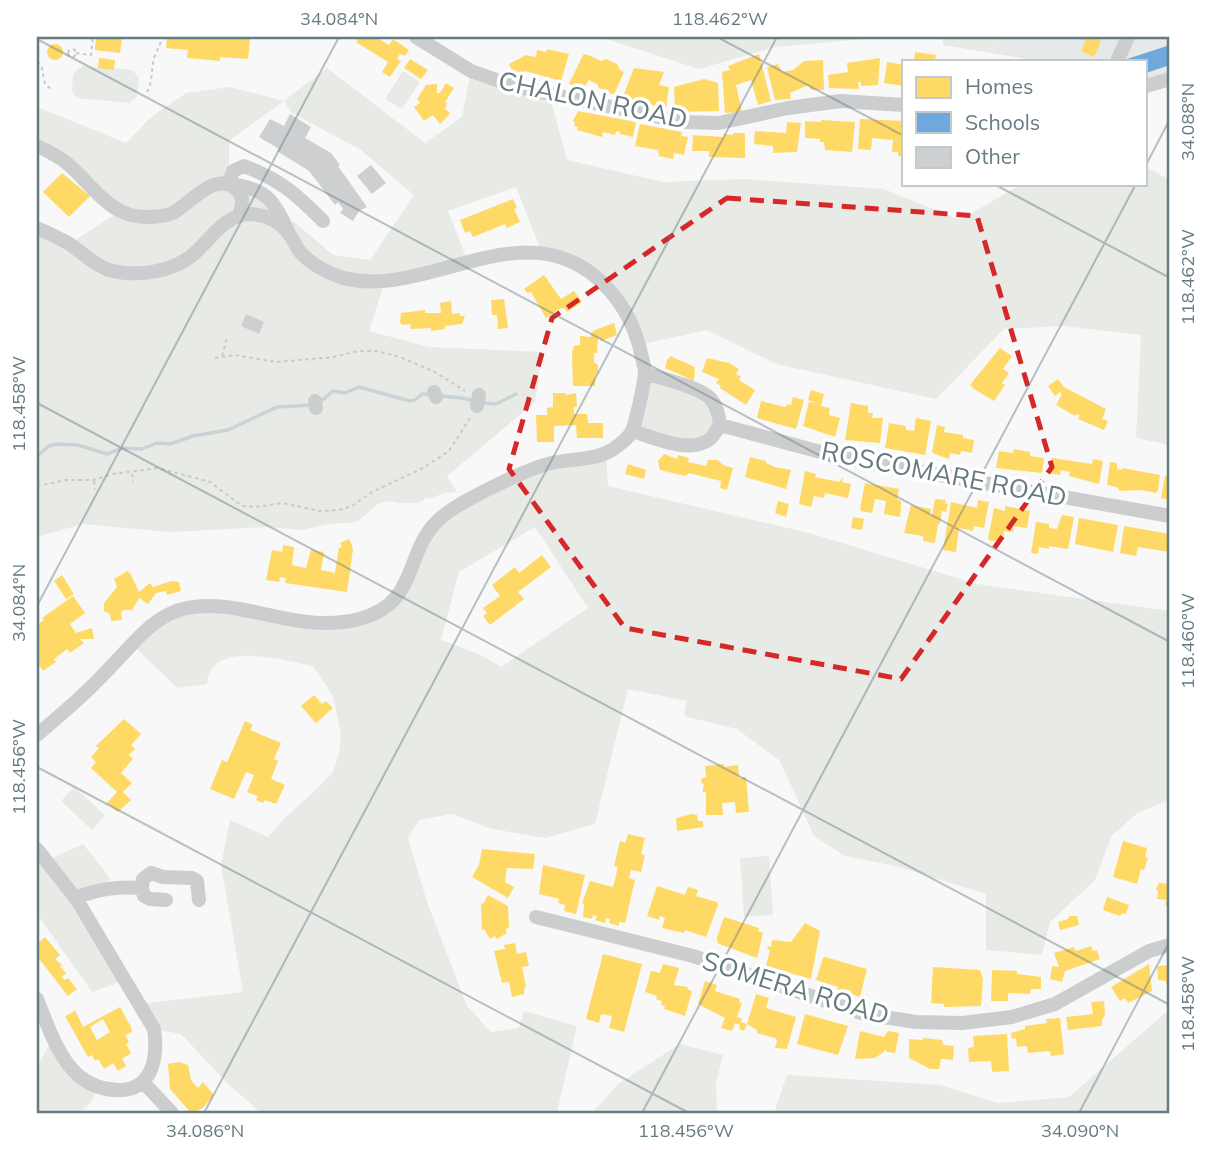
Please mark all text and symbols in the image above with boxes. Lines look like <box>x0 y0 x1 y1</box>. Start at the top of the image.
text: 34.084°N <box>300 7 378 30</box>
text: 118.462°W <box>672 7 768 30</box>
legend <box>902 60 1148 186</box>
street label: CHALON ROAD <box>496 63 691 136</box>
text: Homes <box>965 73 1033 99</box>
text: 34.088°N <box>1176 83 1199 161</box>
text: Schools <box>965 109 1040 135</box>
text: Other <box>965 143 1020 169</box>
text: 118.462°W <box>1176 229 1199 325</box>
text: 118.458°W <box>7 356 30 452</box>
street label: ROSCOMARE ROAD <box>819 434 1069 513</box>
text: 34.084°N <box>7 564 30 642</box>
text: 118.460°W <box>1176 593 1199 689</box>
text: 118.456°W <box>7 719 30 815</box>
street label: SOMERA ROAD <box>699 943 894 1032</box>
text: 118.458°W <box>1176 956 1199 1052</box>
text: 34.086°N <box>166 1119 244 1142</box>
text: 118.456°W <box>638 1119 734 1142</box>
text: 34.090°N <box>1041 1119 1119 1142</box>

